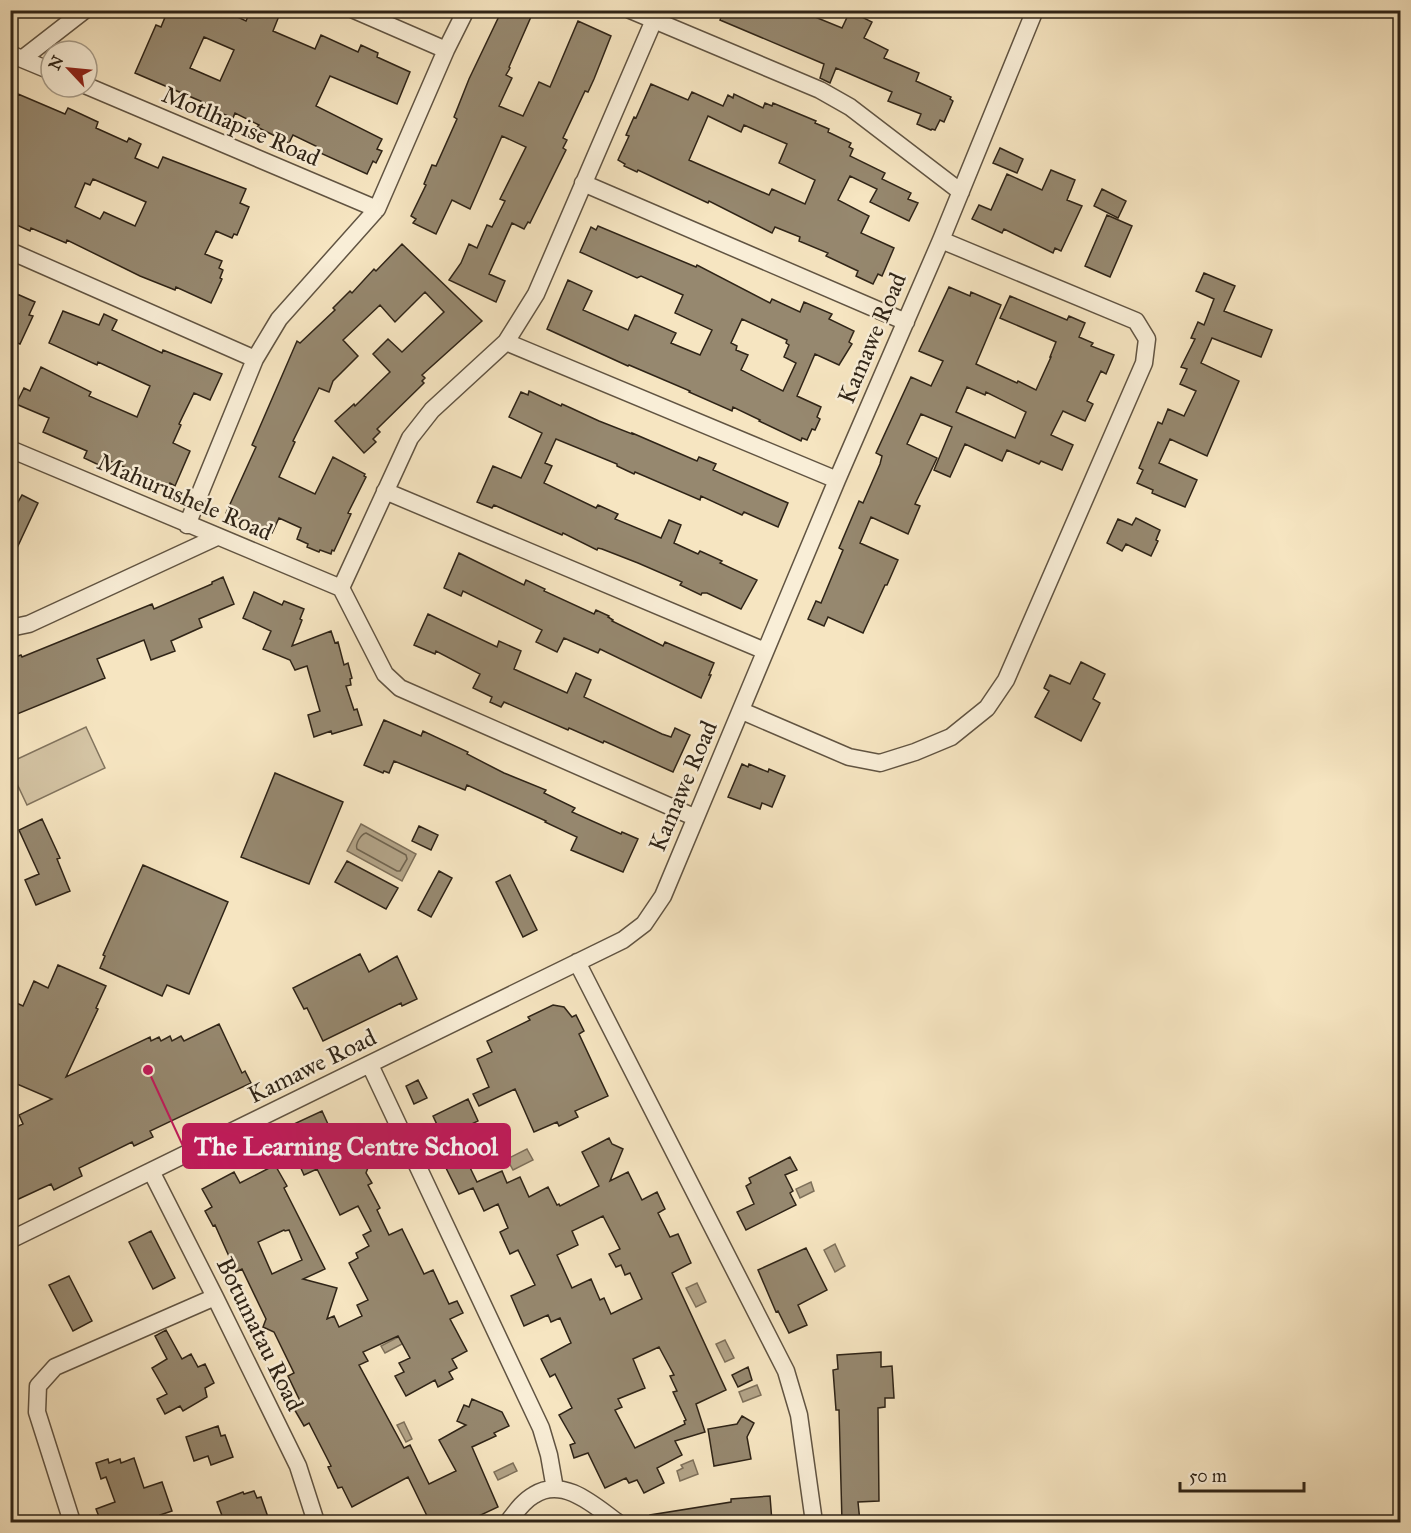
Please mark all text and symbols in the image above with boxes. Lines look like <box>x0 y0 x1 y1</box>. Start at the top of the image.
north arrow <box>39 39 99 99</box>
text: N <box>44 52 68 73</box>
street label: Motlhapise Road <box>157 79 325 173</box>
street label: Kamawe Road <box>831 268 913 408</box>
street label: Mahurushele Road <box>93 447 277 547</box>
street label: Kamawe Road <box>642 716 724 856</box>
street label: Kamawe Road <box>243 1022 381 1110</box>
callout: The Learning Centre School <box>183 1124 510 1168</box>
text: The Learning Centre School <box>193 1130 499 1163</box>
street label: Botumatau Road <box>210 1252 310 1416</box>
scale bar <box>1180 1455 1304 1493</box>
text: 50 m <box>1189 1465 1227 1487</box>

